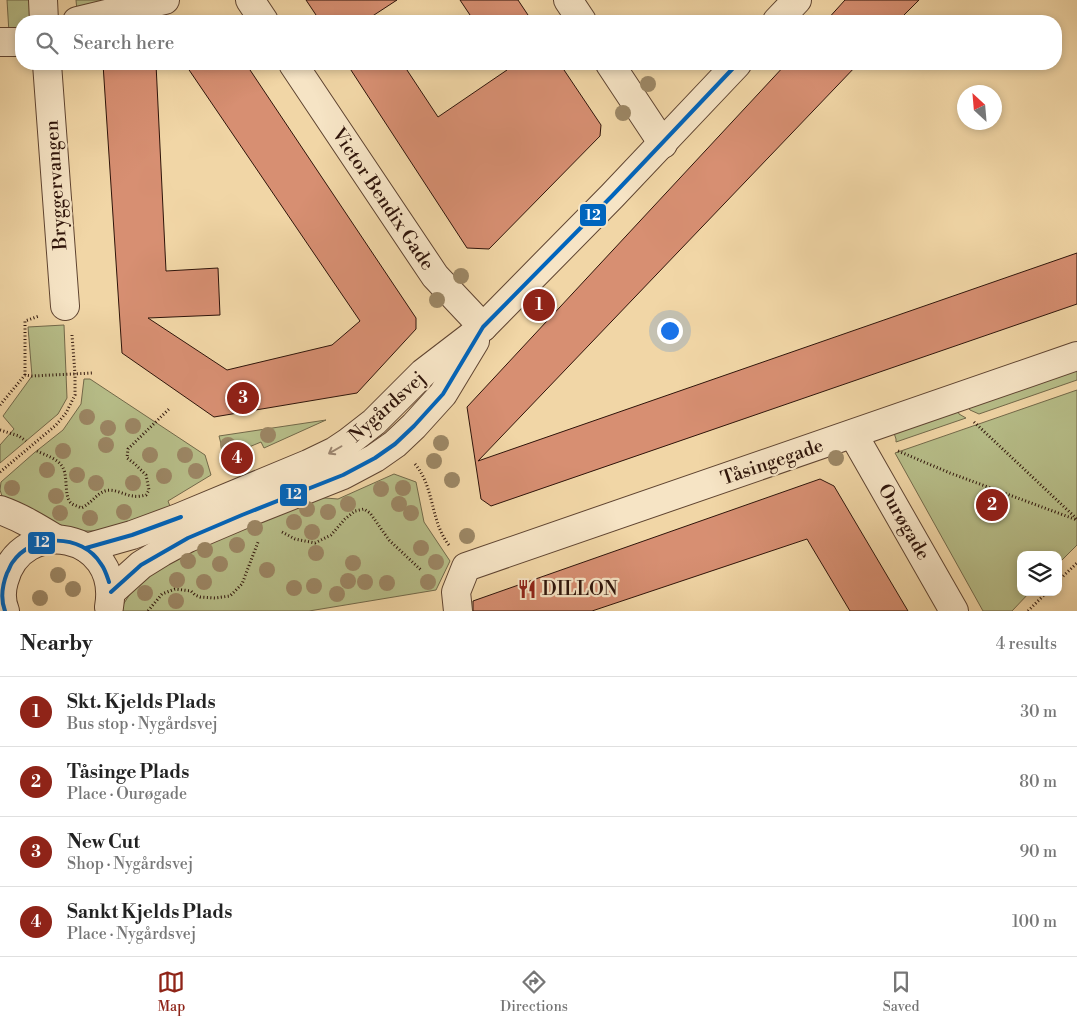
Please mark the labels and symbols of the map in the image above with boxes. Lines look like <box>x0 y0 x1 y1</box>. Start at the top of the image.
north arrow <box>957 85 1002 130</box>
street label: Bryggervangen <box>39 119 73 252</box>
street label: Victor Bendix Gade <box>326 122 440 275</box>
line badge: 12 <box>579 203 607 227</box>
text: 12 <box>585 207 601 225</box>
pin: 1 <box>523 286 555 324</box>
your location <box>657 318 683 344</box>
street label: Nygårdsvej <box>344 366 430 448</box>
pin: 3 <box>227 379 259 417</box>
street label: Tåsingegade <box>718 433 826 491</box>
pin: 4 <box>221 439 253 477</box>
one-way arrow <box>328 446 342 456</box>
street label: Ourøgade <box>873 480 935 564</box>
line badge: 12 <box>279 483 308 507</box>
text: 12 <box>286 486 302 504</box>
pin: 2 <box>976 486 1008 524</box>
line badge: 12 <box>27 531 56 555</box>
text: 12 <box>34 534 50 552</box>
place label: DILLON <box>542 577 618 601</box>
restaurant icon: DILLON <box>516 578 538 600</box>

